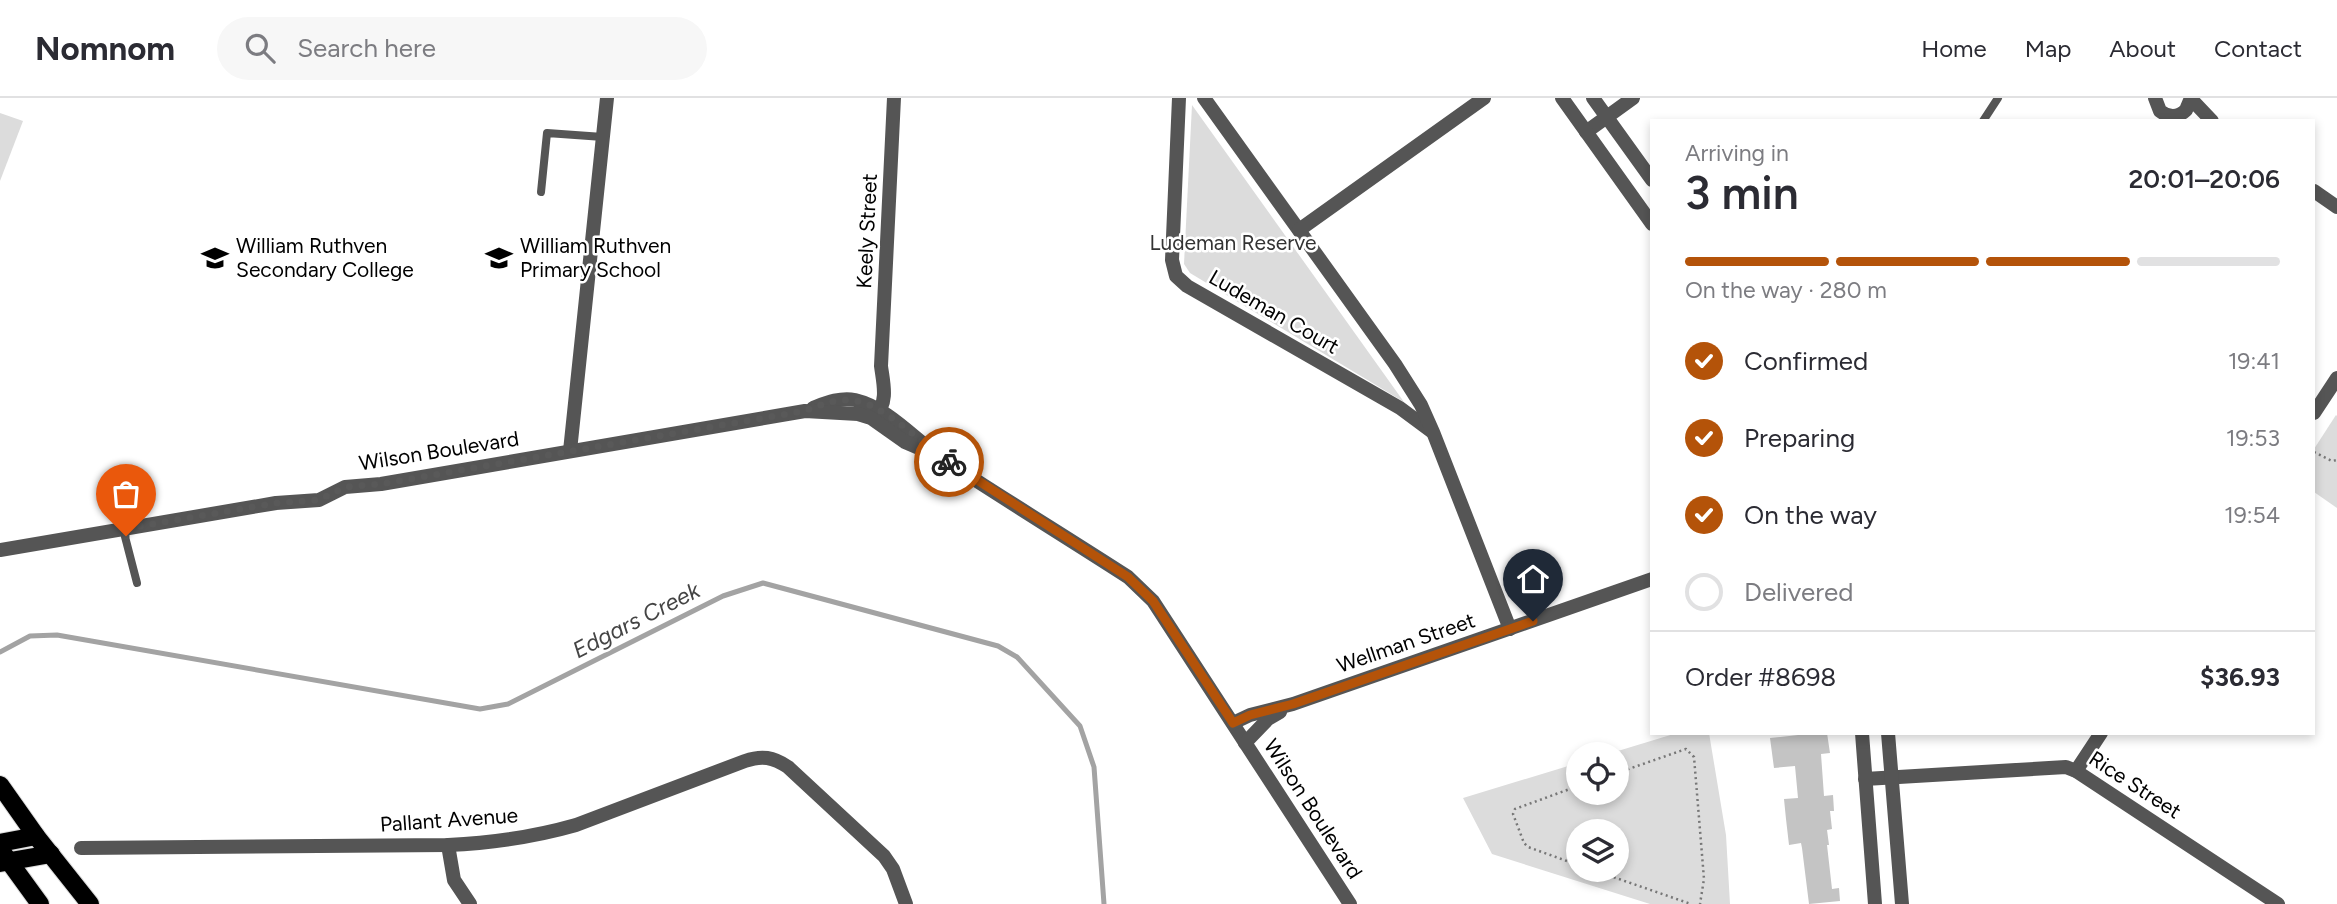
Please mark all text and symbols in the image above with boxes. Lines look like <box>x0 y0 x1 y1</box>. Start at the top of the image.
search box <box>217 17 707 80</box>
text: Nomnom <box>35 29 175 68</box>
icon: search <box>241 29 279 67</box>
text: Search here <box>297 32 436 64</box>
text: Home <box>1921 34 1987 63</box>
text: Map <box>2025 34 2071 63</box>
text: About <box>2109 34 2176 63</box>
text: Contact <box>2214 34 2302 63</box>
text: Arriving in <box>1685 139 1789 167</box>
text: 20:01–20:06 <box>2128 163 2280 195</box>
text: 3 min <box>1685 165 1799 221</box>
street label: Keely Street <box>851 173 882 289</box>
park label: Ludeman Reserve <box>1150 230 1317 255</box>
place label: William Ruthven Secondary College <box>236 233 414 282</box>
place label: William Ruthven Primary School <box>520 233 671 282</box>
school or university icon: William Ruthven Secondary College <box>200 243 230 273</box>
school or university icon: William Ruthven Primary School <box>484 243 514 273</box>
street label: Ludeman Court <box>1205 264 1344 359</box>
text: On the way · 280 m <box>1685 276 1887 304</box>
icon: check <box>1685 342 1723 380</box>
text: Confirmed <box>1744 345 1868 377</box>
text: 19:41 <box>2228 347 2280 375</box>
icon: check <box>1685 419 1723 457</box>
text: Preparing <box>1744 422 1855 454</box>
text: 19:53 <box>2226 424 2280 452</box>
street label: Wilson Boulevard <box>357 425 521 476</box>
courier <box>914 427 984 497</box>
icon: bike <box>930 443 968 481</box>
pin <box>96 464 156 536</box>
icon: bag <box>107 475 145 513</box>
icon: check <box>1685 496 1723 534</box>
text: On the way <box>1744 499 1877 531</box>
text: 19:54 <box>2224 501 2280 529</box>
pin <box>1503 549 1563 621</box>
icon: home <box>1514 560 1552 598</box>
water label: Edgars Creek <box>568 576 705 664</box>
text: Delivered <box>1744 576 1853 608</box>
street label: Wellman Street <box>1334 607 1478 678</box>
text: Order #8698 <box>1685 661 1836 693</box>
text: $36.93 <box>2200 661 2280 693</box>
street label: Wilson Boulevard <box>1259 734 1368 883</box>
map controls <box>1566 742 1629 882</box>
button: locate <box>1566 742 1629 805</box>
street label: Rice Street <box>2084 746 2186 824</box>
street label: Pallant Avenue <box>379 802 519 837</box>
button: layers <box>1566 819 1629 882</box>

